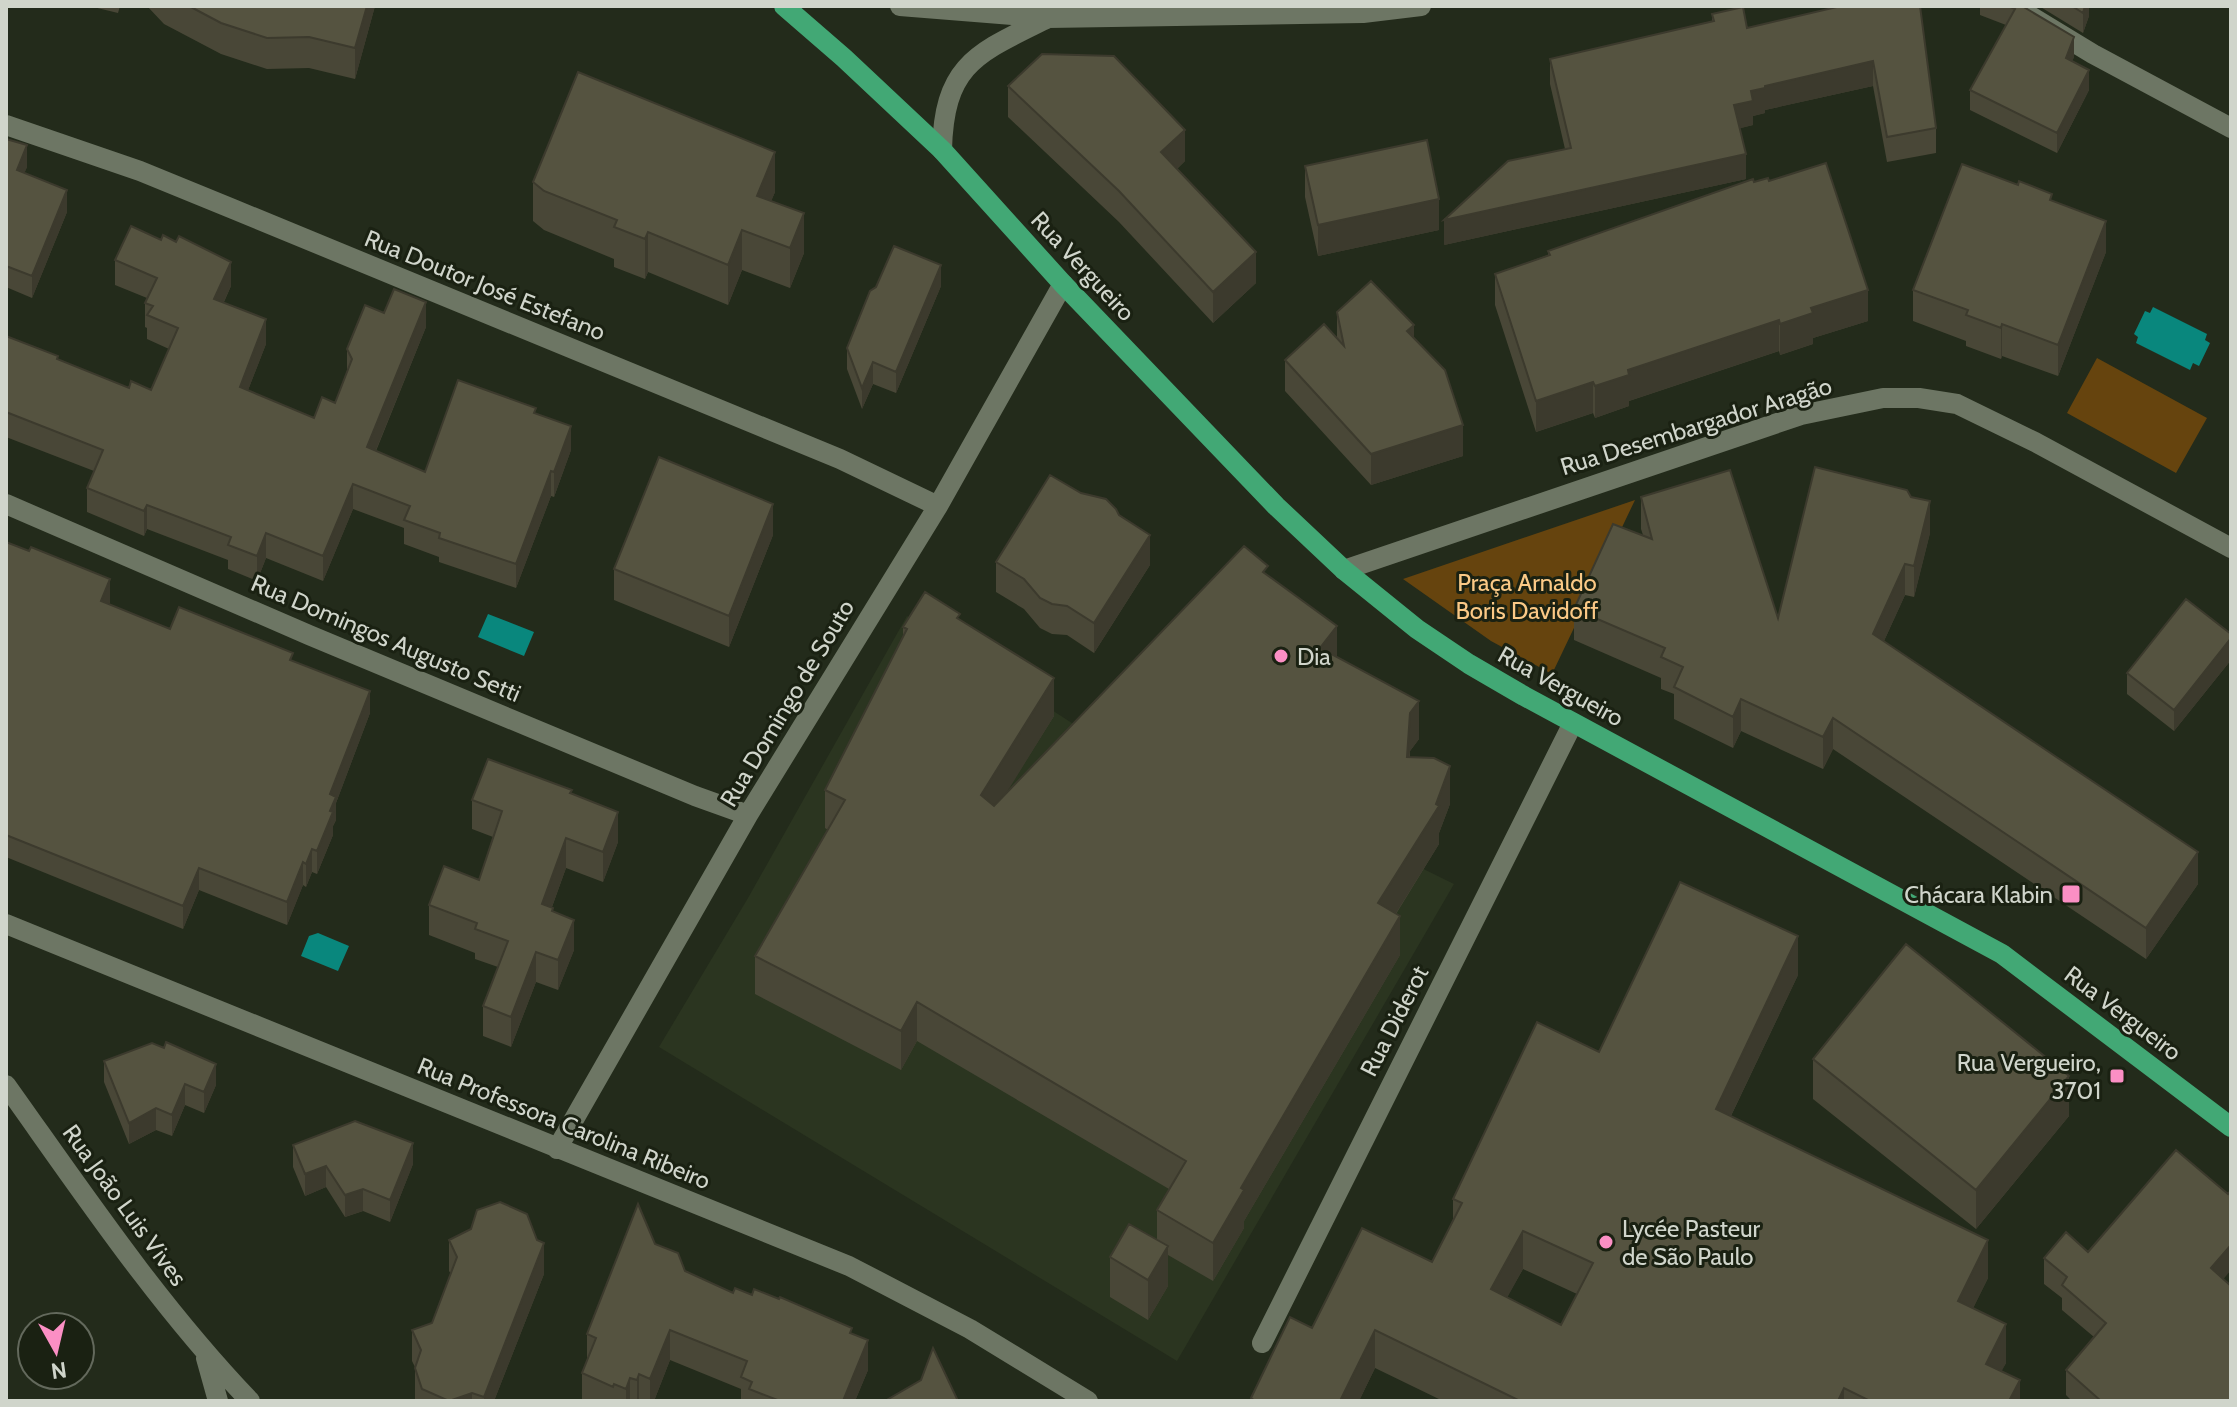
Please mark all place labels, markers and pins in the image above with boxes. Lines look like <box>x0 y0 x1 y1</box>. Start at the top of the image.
place label: Dia <box>1297 642 1331 671</box>
marker: Dia <box>1272 647 1290 665</box>
place label: Chácara Klabin <box>1904 880 2053 909</box>
marker: Chácara Klabin <box>2060 883 2082 905</box>
place label: Rua Vergueiro, 3701 <box>1957 1048 2101 1105</box>
marker: Rua Vergueiro, 3701 <box>2108 1067 2126 1085</box>
place label: Lycée Pasteur de São Paulo <box>1622 1214 1761 1271</box>
marker: Lycée Pasteur de São Paulo <box>1597 1233 1615 1251</box>

